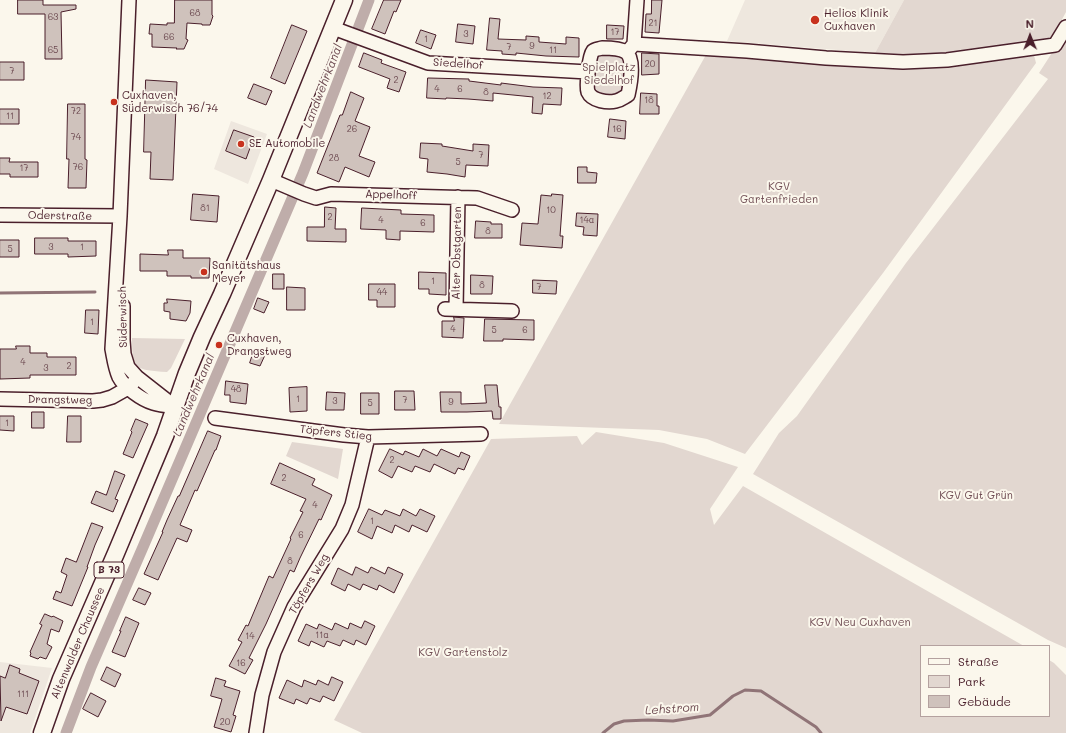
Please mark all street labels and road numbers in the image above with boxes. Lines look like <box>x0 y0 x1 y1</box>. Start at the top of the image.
street label: Siedelhof <box>433 56 483 72</box>
street label: Appelhoff <box>365 187 417 203</box>
street label: Alter Obstgarten <box>450 206 464 300</box>
street label: Oderstraße <box>28 209 92 223</box>
street label: Süderwisch <box>116 286 130 348</box>
street label: Drangstweg <box>28 393 92 407</box>
street label: Töpfers Stieg <box>299 423 373 443</box>
street label: Töpfers Weg <box>286 551 332 617</box>
road number: B 73 <box>94 562 124 578</box>
street label: Altenwalder Chaussee <box>48 585 108 701</box>

